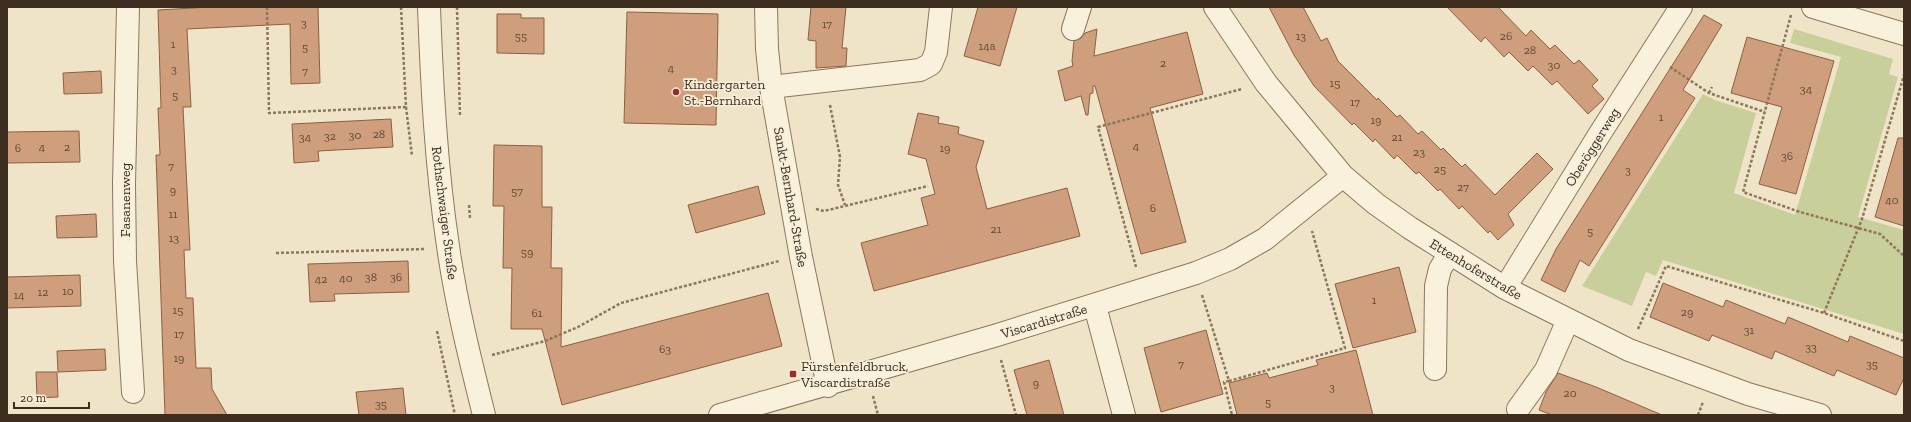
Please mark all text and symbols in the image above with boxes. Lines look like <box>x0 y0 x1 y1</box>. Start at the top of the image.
house number: 3 <box>301 16 307 30</box>
house number: 17 <box>822 17 832 31</box>
house number: 55 <box>515 29 527 43</box>
house number: 13 <box>1296 29 1306 43</box>
house number: 26 <box>1500 29 1512 43</box>
house number: 1 <box>171 37 176 51</box>
house number: 14a <box>979 39 996 53</box>
house number: 5 <box>302 40 308 54</box>
house number: 28 <box>1524 43 1536 57</box>
house number: 2 <box>1160 56 1166 70</box>
house number: 30 <box>1548 58 1560 72</box>
house number: 4 <box>668 61 675 75</box>
house number: 3 <box>171 62 177 76</box>
house number: 7 <box>302 64 308 78</box>
place label: Kindergarten St.-Bernhard <box>684 76 765 109</box>
house number: 15 <box>1330 76 1340 90</box>
house number: 34 <box>1800 82 1813 96</box>
marker: Kindergarten St.-Bernhard <box>671 87 681 97</box>
house number: 5 <box>172 88 178 102</box>
house number: 17 <box>1350 95 1360 109</box>
street label: Oberöggerweg <box>1561 104 1624 190</box>
house number: 1 <box>1659 110 1664 124</box>
house number: 19 <box>1371 113 1382 127</box>
street label: Sankt-Bernhard-Straße <box>770 126 811 269</box>
house number: 28 <box>373 127 385 141</box>
house number: 30 <box>349 128 361 142</box>
house number: 32 <box>324 129 336 143</box>
house number: 34 <box>299 130 312 144</box>
house number: 21 <box>1392 130 1403 144</box>
house number: 4 <box>1133 139 1140 153</box>
house number: 4 <box>39 140 46 154</box>
house number: 2 <box>64 140 70 154</box>
house number: 6 <box>15 141 21 155</box>
house number: 19 <box>940 141 951 155</box>
street label: Rothschwaiger Straße <box>428 145 461 281</box>
house number: 23 <box>1413 145 1425 159</box>
house number: 36 <box>1781 149 1793 163</box>
house number: 7 <box>168 159 174 173</box>
street label: Fasanenweg <box>117 162 134 237</box>
house number: 25 <box>1434 162 1446 176</box>
house number: 3 <box>1625 163 1631 177</box>
house number: 27 <box>1457 180 1469 194</box>
house number: 9 <box>170 183 176 197</box>
house number: 57 <box>511 184 523 198</box>
house number: 40 <box>1885 193 1899 207</box>
house number: 6 <box>1150 201 1156 215</box>
house number: 11 <box>168 207 178 221</box>
house number: 21 <box>991 222 1002 236</box>
house number: 5 <box>1587 224 1593 238</box>
house number: 13 <box>169 231 179 245</box>
street label: Ettenhoferstraße <box>1426 235 1525 304</box>
house number: 59 <box>521 245 533 259</box>
house number: 38 <box>365 270 377 284</box>
house number: 36 <box>390 270 402 284</box>
house number: 40 <box>339 271 353 285</box>
house number: 42 <box>315 272 327 286</box>
house number: 10 <box>62 284 74 298</box>
house number: 12 <box>38 285 48 299</box>
house number: 14 <box>13 288 25 302</box>
house number: 1 <box>1372 293 1377 307</box>
street label: Viscardistraße <box>998 300 1090 343</box>
house number: 15 <box>173 303 183 317</box>
house number: 29 <box>1681 305 1693 319</box>
house number: 61 <box>532 306 543 320</box>
house number: 31 <box>1744 323 1755 337</box>
house number: 17 <box>174 327 184 341</box>
house number: 33 <box>1805 340 1817 354</box>
house number: 63 <box>659 342 671 356</box>
house number: 19 <box>174 351 185 365</box>
house number: 7 <box>1178 357 1184 371</box>
house number: 35 <box>1866 357 1878 371</box>
place label: Fürstenfeldbruck, Viscardistraße <box>800 358 909 391</box>
marker: Fürstenfeldbruck, Viscardistraße <box>788 369 798 379</box>
house number: 9 <box>1033 376 1039 390</box>
house number: 3 <box>1329 380 1335 394</box>
scale bar <box>14 384 89 410</box>
house number: 20 <box>1563 386 1577 400</box>
text: 20 m <box>20 391 47 405</box>
house number: 5 <box>1265 395 1271 409</box>
house number: 35 <box>375 397 387 411</box>

